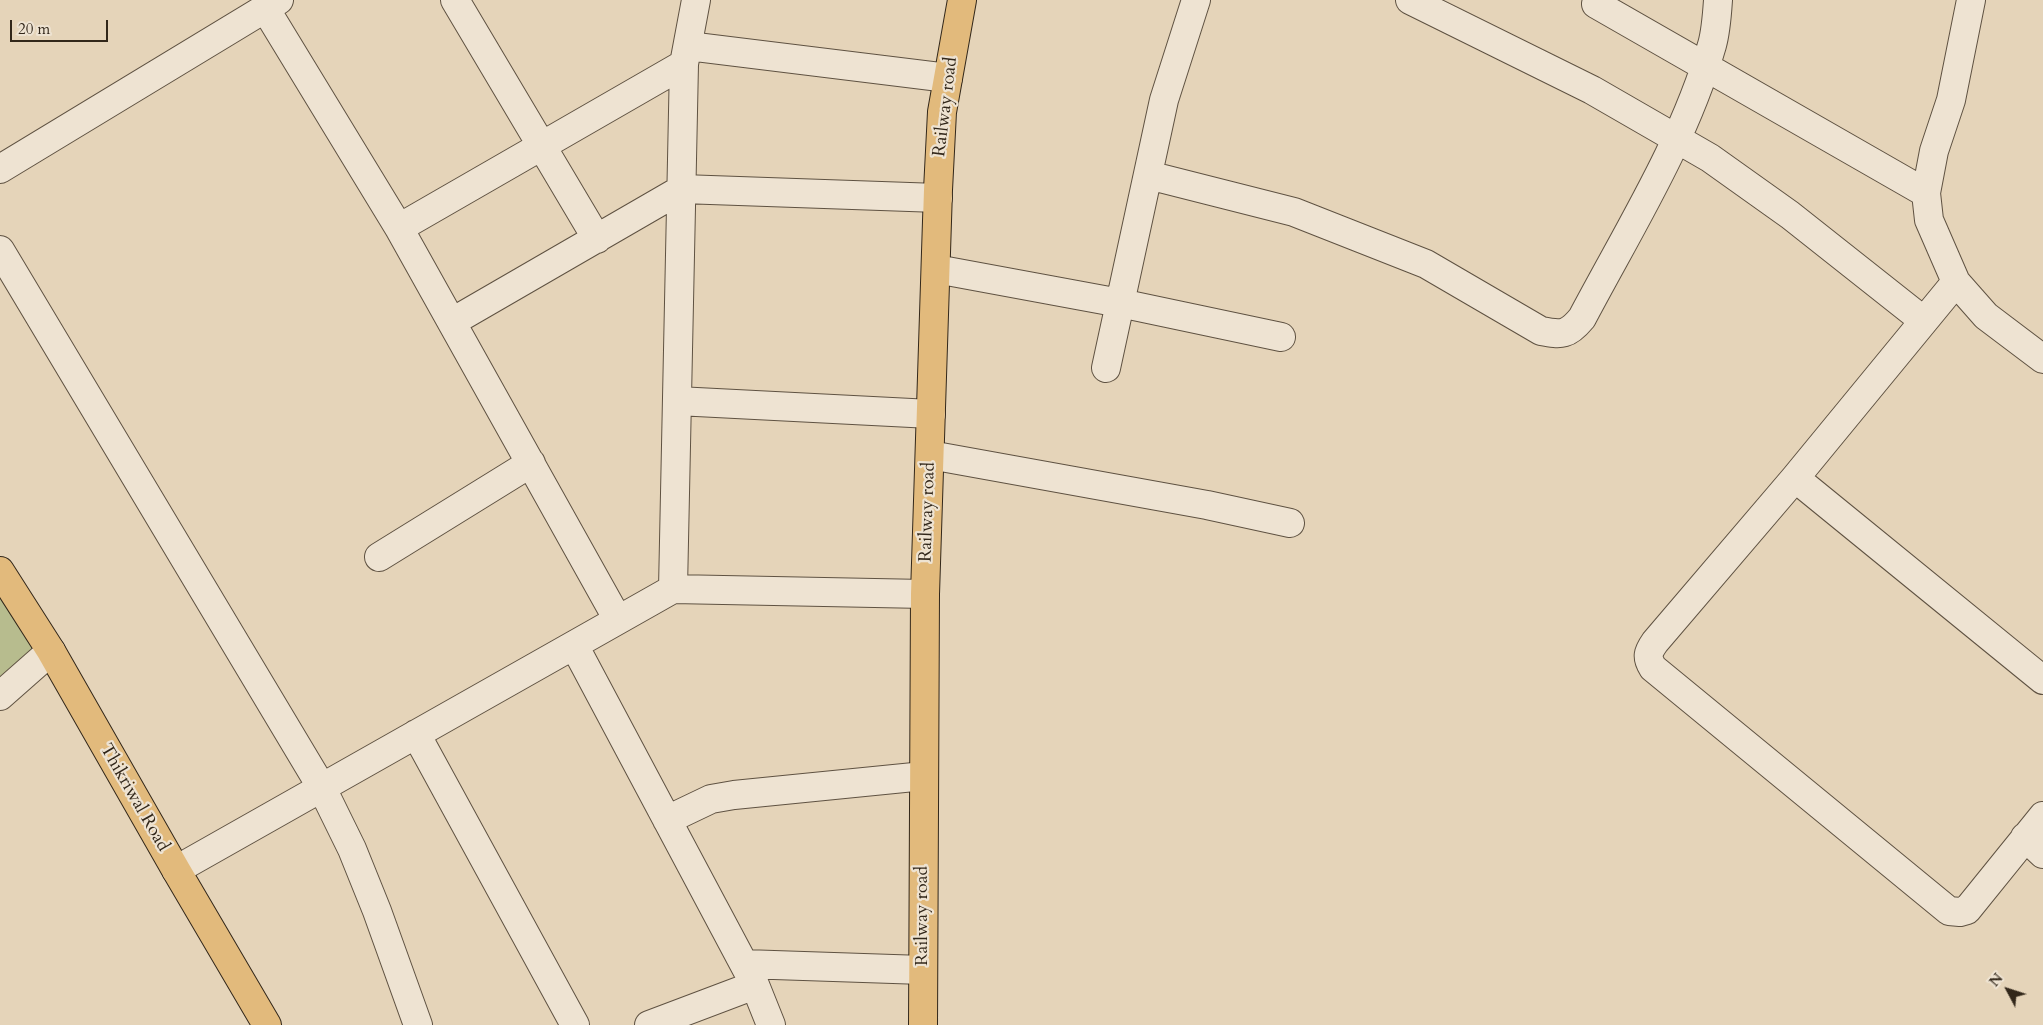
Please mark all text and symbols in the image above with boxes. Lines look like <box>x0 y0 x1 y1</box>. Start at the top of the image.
scale bar <box>12 10 110 42</box>
text: 20 m <box>18 19 50 39</box>
street label: Railway road <box>929 56 963 158</box>
street label: Railway road <box>915 462 941 562</box>
street label: Thikriwal Road <box>95 740 173 856</box>
street label: Railway road <box>912 866 934 966</box>
north arrow <box>1983 965 2033 1015</box>
text: N <box>1985 969 2007 991</box>

